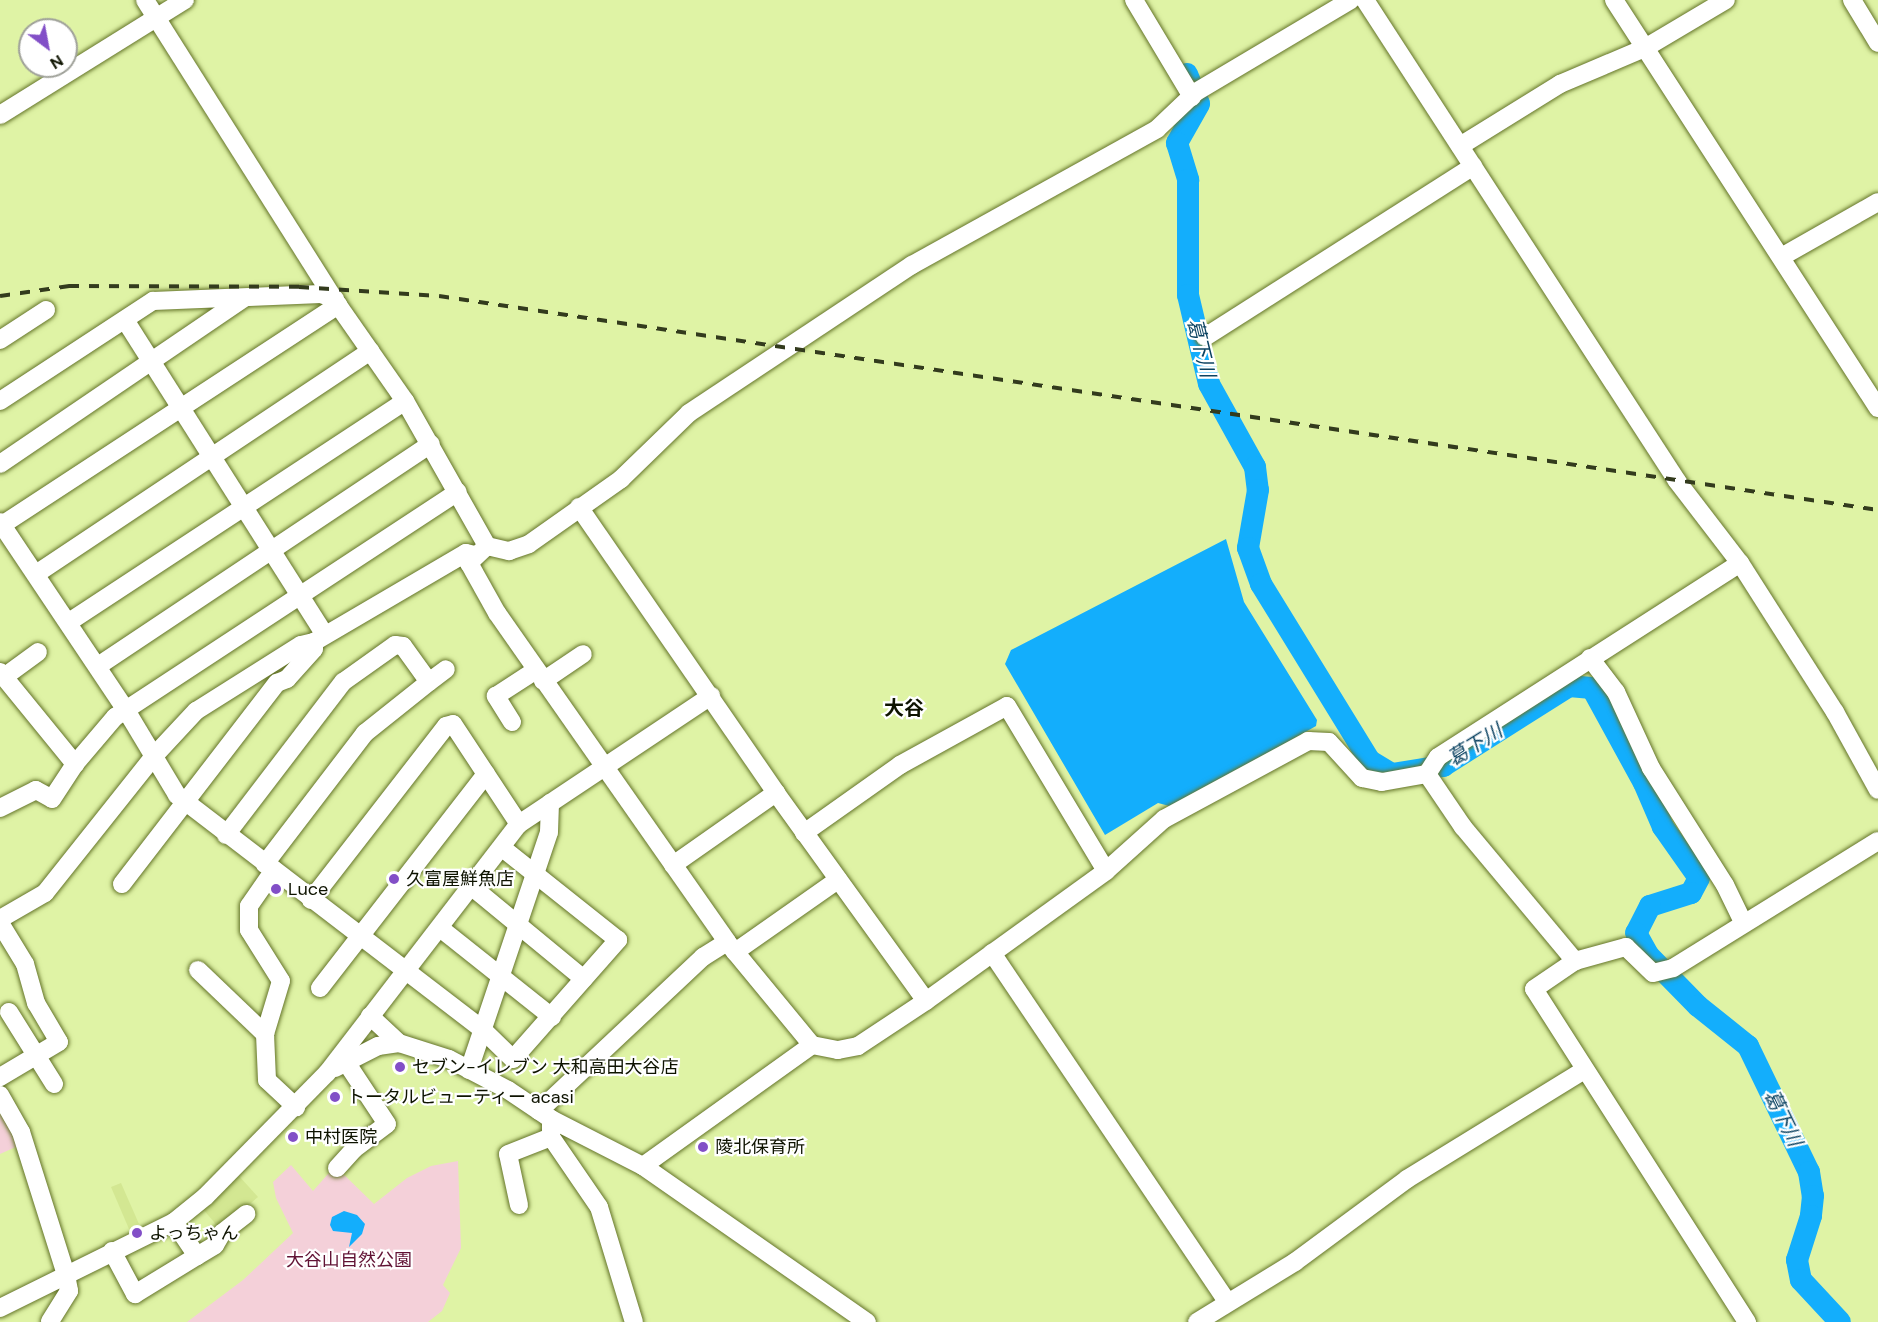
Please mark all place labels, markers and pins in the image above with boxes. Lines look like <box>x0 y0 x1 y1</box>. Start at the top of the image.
place label: 久富屋鮮魚店 <box>406 868 514 890</box>
marker: 久富屋鮮魚店 <box>387 872 401 886</box>
place label: Luce <box>288 878 328 900</box>
marker: Luce <box>269 882 283 896</box>
place label: セブン-イレブン 大和高田大谷店 <box>412 1056 679 1078</box>
marker: セブン-イレブン 大和高田大谷店 <box>393 1060 407 1074</box>
place label: トータルビューティー acasi <box>347 1086 575 1108</box>
marker: トータルビューティー acasi <box>328 1090 342 1104</box>
place label: 中村医院 <box>305 1126 377 1148</box>
marker: 中村医院 <box>286 1130 300 1144</box>
place label: 陵北保育所 <box>715 1136 805 1158</box>
marker: 陵北保育所 <box>696 1140 710 1154</box>
place label: よっちゃん <box>149 1222 239 1244</box>
marker: よっちゃん <box>130 1226 144 1240</box>

